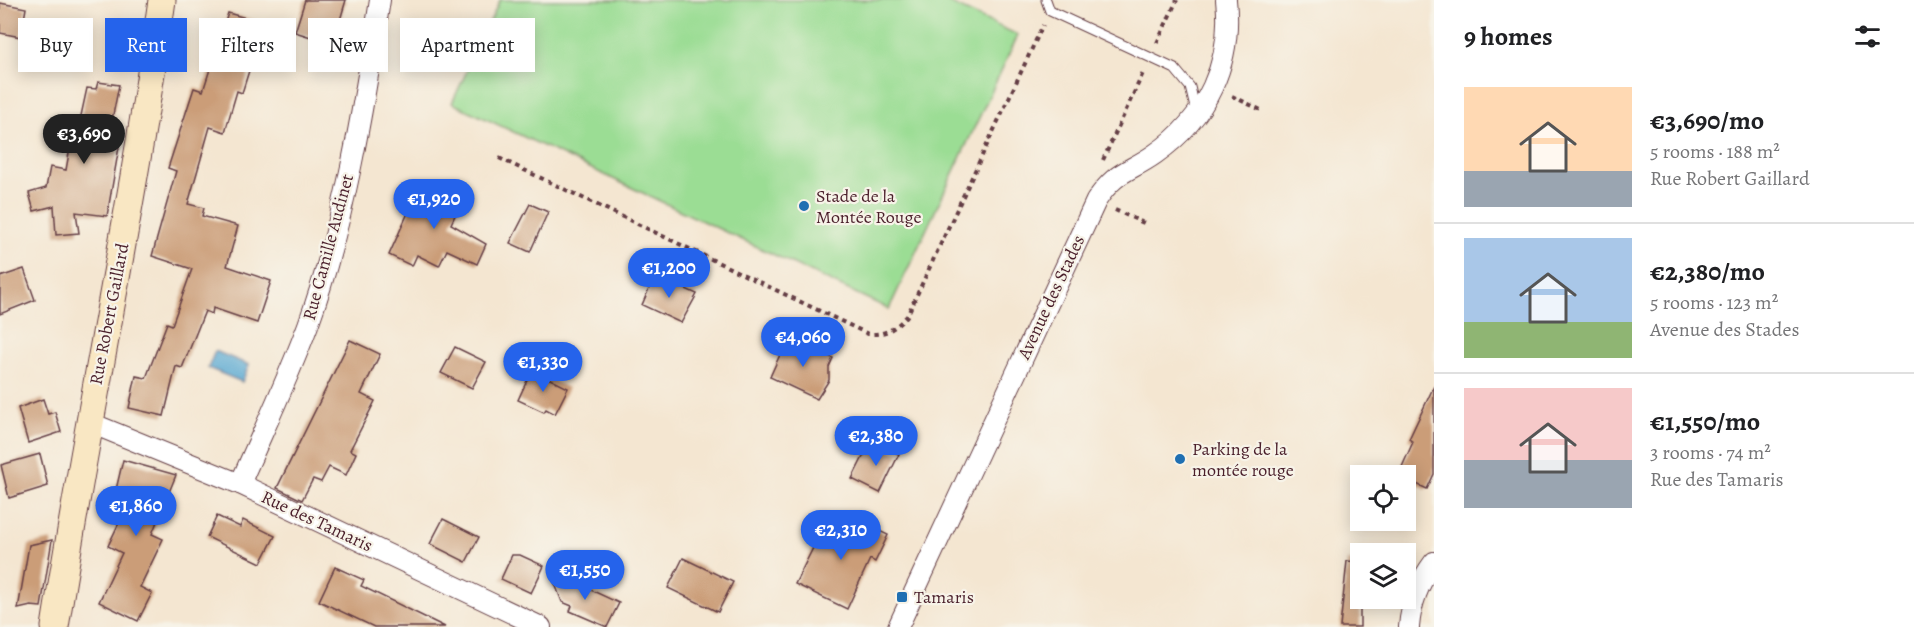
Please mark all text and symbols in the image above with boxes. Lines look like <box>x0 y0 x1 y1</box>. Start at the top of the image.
chip: Buy <box>18 18 93 72</box>
chip: Rent <box>105 18 187 72</box>
chip: Filters <box>199 18 296 72</box>
chip: New <box>308 18 388 72</box>
chip: Apartment <box>400 18 535 72</box>
text: 9 homes <box>1464 19 1553 54</box>
icon: filters <box>1851 20 1884 53</box>
text: €3,690/mo <box>1650 103 1764 138</box>
icon: home <box>1512 111 1584 183</box>
pin: €3,690 <box>35 114 133 165</box>
text: €3,690 <box>57 120 111 147</box>
text: 5 rooms · 188 m² <box>1650 138 1780 165</box>
text: Rue Robert Gaillard <box>1650 165 1810 192</box>
street label: Rue Camille Audinet <box>297 171 359 323</box>
pin: €1,920 <box>385 179 483 230</box>
place label: Stade de la Montée Rouge <box>816 184 922 229</box>
text: €1,920 <box>408 185 461 212</box>
marker: Stade de la Montée Rouge <box>797 199 811 213</box>
street label: Avenue des Stades <box>1011 231 1090 364</box>
street label: Rue Robert Gaillard <box>84 241 135 387</box>
pin: €1,200 <box>620 248 718 299</box>
text: €1,200 <box>642 254 696 281</box>
text: €2,380/mo <box>1650 254 1765 289</box>
icon: home <box>1512 262 1584 334</box>
text: 5 rooms · 123 m² <box>1650 289 1778 316</box>
text: Avenue des Stades <box>1650 316 1799 343</box>
pin: €4,060 <box>754 317 852 368</box>
text: €4,060 <box>775 323 831 350</box>
pin: €1,330 <box>494 342 592 393</box>
text: €1,330 <box>517 348 569 375</box>
text: €1,550/mo <box>1650 404 1760 439</box>
icon: home <box>1512 412 1584 484</box>
pin: €2,380 <box>827 416 925 467</box>
text: €2,380 <box>849 422 903 449</box>
place label: Parking de la montée rouge <box>1192 437 1294 482</box>
text: 3 rooms · 74 m² <box>1650 439 1771 466</box>
marker: Parking de la montée rouge <box>1173 452 1187 466</box>
map controls <box>1350 465 1416 609</box>
button: locate <box>1350 465 1416 531</box>
text: Rue des Tamaris <box>1650 466 1784 493</box>
street label: Rue des Tamaris <box>257 485 377 557</box>
pin: €1,860 <box>87 486 185 537</box>
text: €1,860 <box>109 492 163 519</box>
pin: €2,310 <box>792 510 890 561</box>
text: €2,310 <box>815 516 867 543</box>
button: layers <box>1350 543 1416 609</box>
pin: €1,550 <box>536 550 634 601</box>
text: €1,550 <box>559 556 611 583</box>
place label: Tamaris <box>914 585 974 609</box>
marker: Tamaris <box>895 590 909 604</box>

